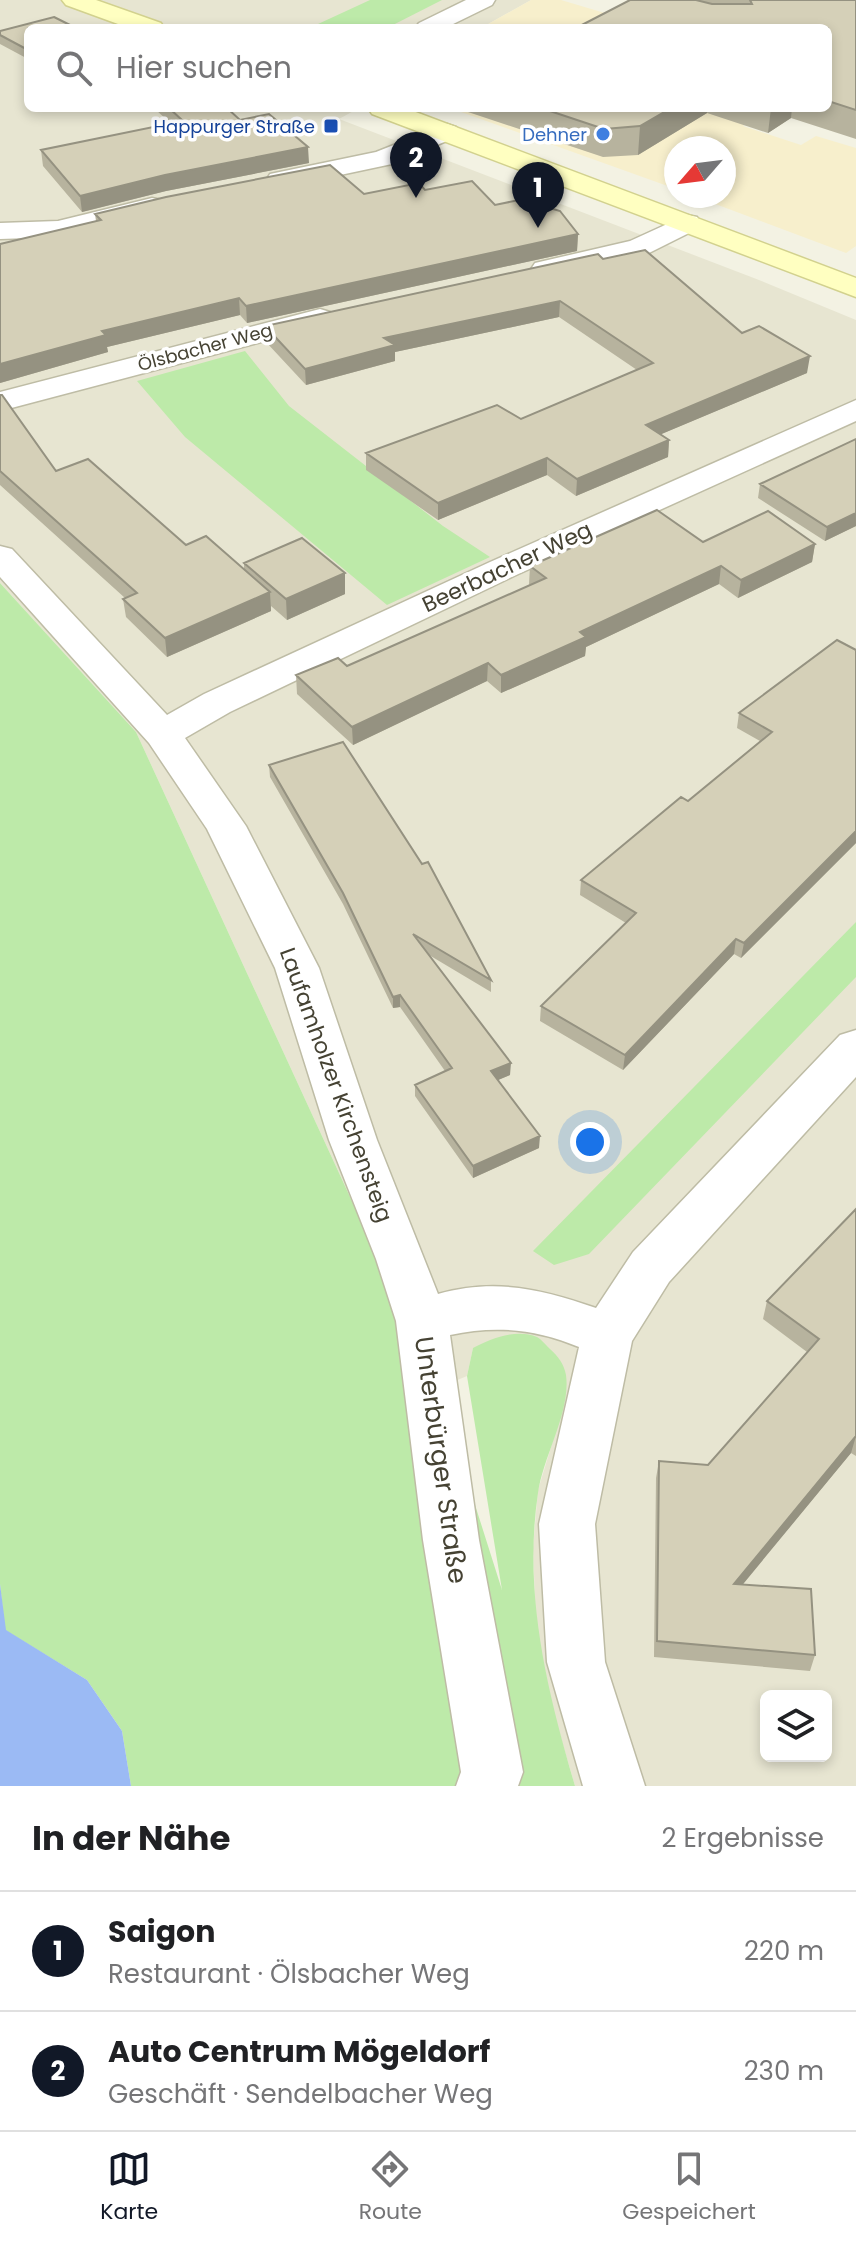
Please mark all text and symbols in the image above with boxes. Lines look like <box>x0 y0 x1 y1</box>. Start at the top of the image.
search box <box>24 24 832 112</box>
icon: search <box>52 46 96 90</box>
text: Hier suchen <box>116 46 292 89</box>
place label: Happurger Straße <box>154 114 315 139</box>
marker: Happurger Straße <box>322 117 340 135</box>
place label: Dehner <box>522 122 587 147</box>
marker: Dehner <box>594 125 612 143</box>
pin: 2 <box>390 132 442 198</box>
north arrow <box>664 136 736 208</box>
pin: 1 <box>512 162 564 228</box>
street label: Ölsbacher Weg <box>135 317 275 377</box>
street label: Beerbacher Weg <box>417 514 597 620</box>
street label: Laufamholzer Kirchensteig <box>272 943 400 1227</box>
your location <box>570 1122 610 1162</box>
street label: Unterbürger Straße <box>406 1334 476 1586</box>
map controls <box>760 1690 832 1762</box>
button: layers <box>760 1690 832 1762</box>
text: In der Nähe <box>32 1814 230 1862</box>
text: 2 Ergebnisse <box>661 1820 824 1856</box>
text: Saigon <box>108 1910 215 1953</box>
text: 1 <box>53 1933 63 1969</box>
text: 220 m <box>744 1933 824 1969</box>
text: Restaurant · Ölsbacher Weg <box>108 1956 470 1992</box>
text: Auto Centrum Mögeldorf <box>108 2030 490 2073</box>
text: 2 <box>51 2053 65 2089</box>
text: 230 m <box>744 2053 824 2089</box>
text: Geschäft · Sendelbacher Weg <box>108 2076 493 2112</box>
tab: Karte <box>100 2147 158 2228</box>
tab: Route <box>359 2147 422 2228</box>
tab: Gespeichert <box>622 2147 756 2228</box>

